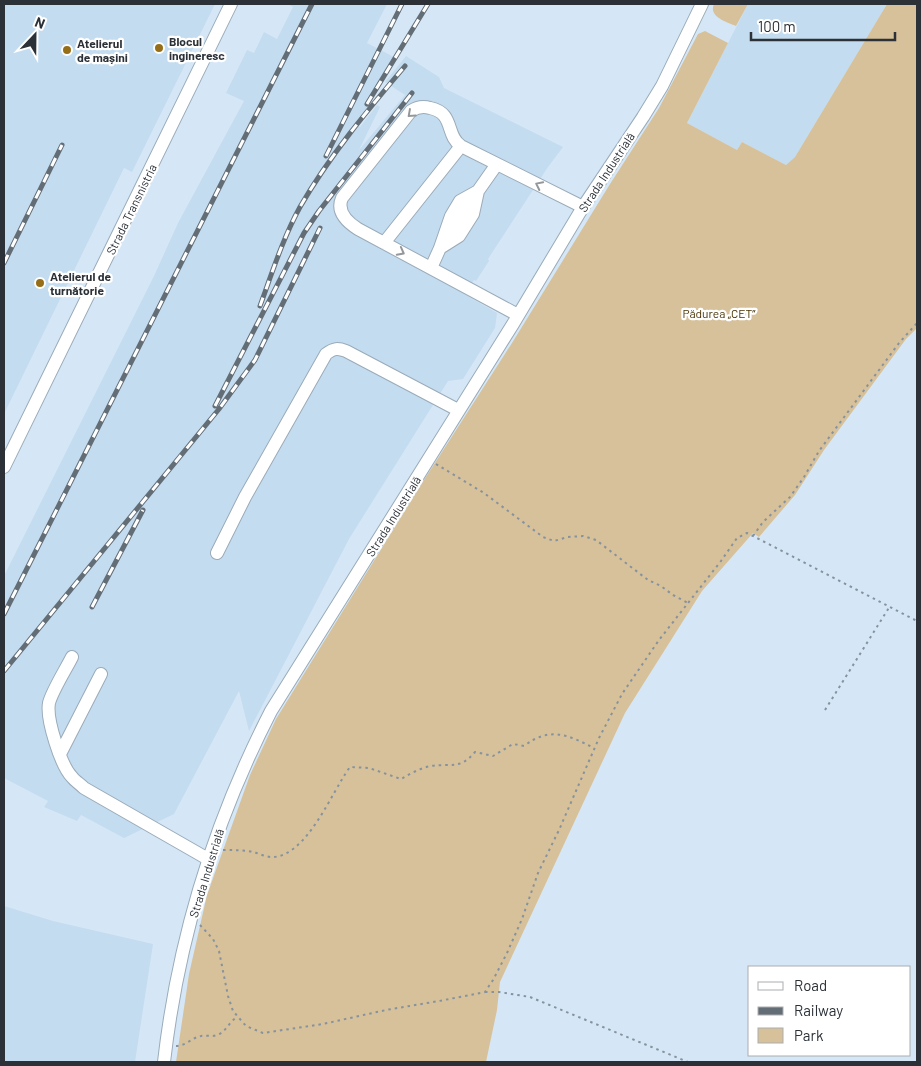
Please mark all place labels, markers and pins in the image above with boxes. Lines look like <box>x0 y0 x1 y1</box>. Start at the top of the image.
place label: Blocul ingineresc <box>169 34 225 62</box>
place label: Atelierul de mașini <box>77 36 128 64</box>
marker: Blocul ingineresc <box>153 42 165 54</box>
marker: Atelierul de mașini <box>61 44 73 56</box>
place label: Atelierul de turnătorie <box>50 269 112 297</box>
marker: Atelierul de turnătorie <box>34 277 46 289</box>

